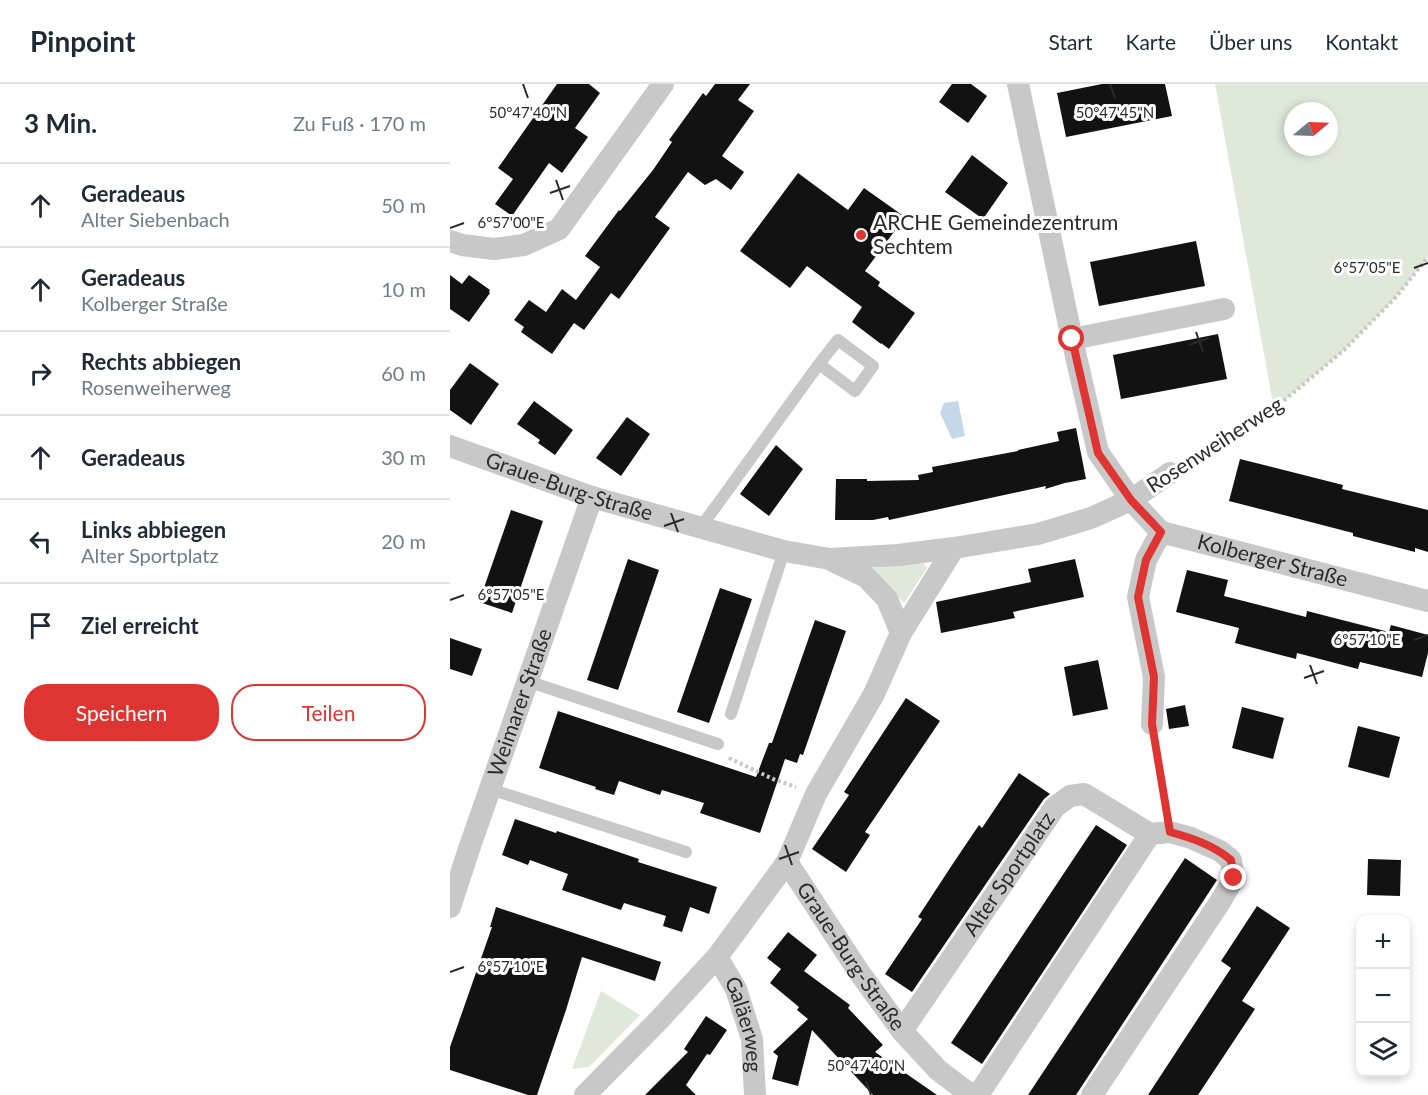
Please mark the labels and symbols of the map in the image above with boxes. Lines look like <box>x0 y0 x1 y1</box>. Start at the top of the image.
north arrow <box>1284 102 1338 156</box>
text: 50°47'40"N <box>489 103 567 121</box>
text: 50°47'45"N <box>1076 103 1154 121</box>
place label: ARCHE Gemeindezentrum Sechtem <box>873 209 1118 258</box>
text: 6°57'00"E <box>478 213 545 231</box>
marker: ARCHE Gemeindezentrum Sechtem <box>854 228 868 242</box>
text: 6°57'05"E <box>1334 258 1401 276</box>
route start <box>1058 325 1084 351</box>
street label: Rosenweiherweg <box>1141 390 1287 497</box>
street label: Graue-Burg-Straße <box>483 446 656 524</box>
street label: Kolberger Straße <box>1195 528 1351 591</box>
text: 6°57'05"E <box>478 585 545 603</box>
street label: Weimarer Straße <box>481 625 556 779</box>
text: 6°57'10"E <box>1334 630 1401 648</box>
street label: Alter Sportplatz <box>957 807 1059 940</box>
route end <box>1220 864 1246 890</box>
street label: Graue-Burg-Straße <box>792 877 911 1035</box>
text: 6°57'10"E <box>478 957 545 975</box>
street label: Galäerweg <box>720 971 768 1073</box>
text: 50°47'40"N <box>827 1056 905 1074</box>

